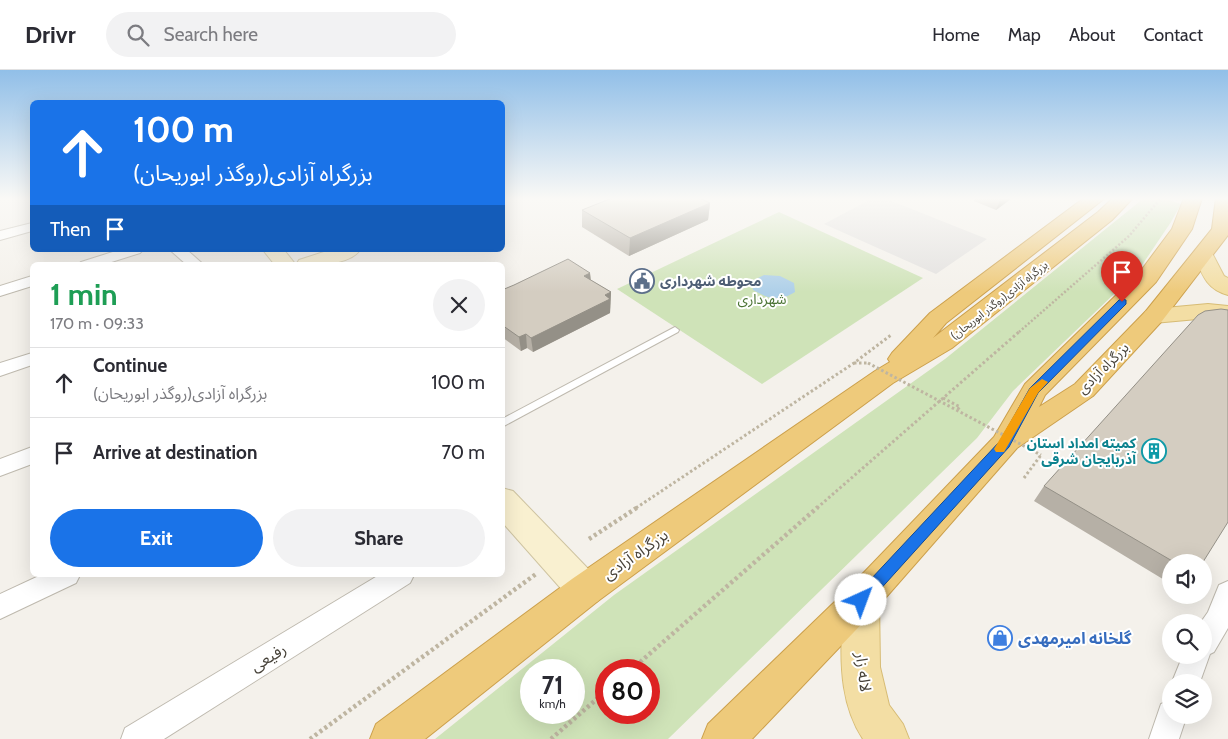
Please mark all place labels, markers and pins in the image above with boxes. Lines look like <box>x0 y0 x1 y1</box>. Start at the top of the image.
pin <box>1101 251 1143 302</box>
public building icon: محوطه شهرداری <box>629 268 655 294</box>
place label: محوطه شهرداری <box>660 272 761 290</box>
place label: کمیته امداد استان آذربایجان شرقی <box>1027 434 1137 468</box>
building icon: کمیته امداد استان آذربایجان شرقی <box>1141 438 1167 464</box>
shop icon: گلخانه امیرمهدی <box>987 625 1013 651</box>
place label: گلخانه امیرمهدی <box>1018 629 1132 648</box>

